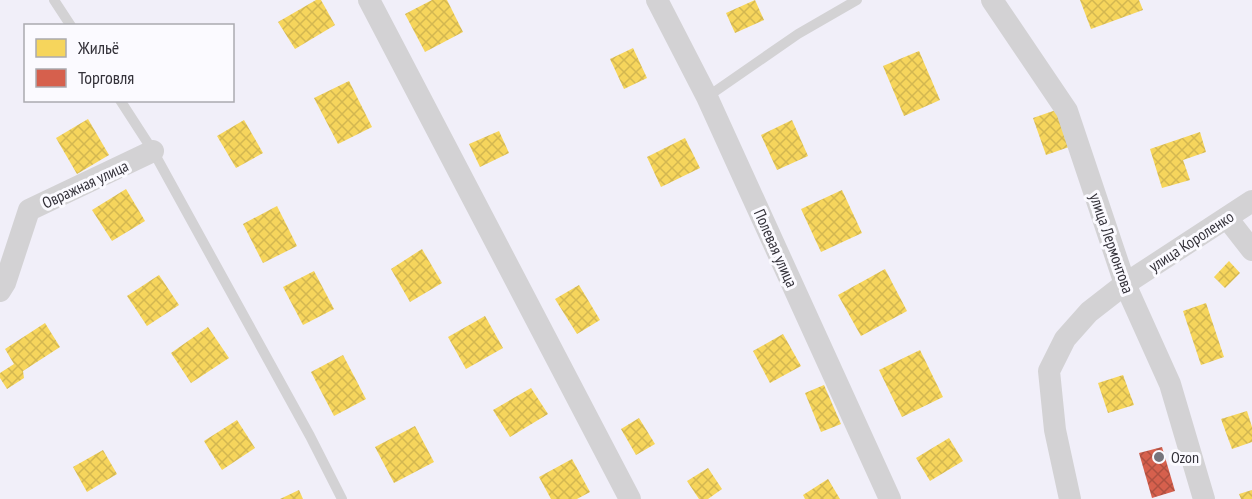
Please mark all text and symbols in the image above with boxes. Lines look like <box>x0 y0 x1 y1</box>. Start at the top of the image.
legend <box>24 24 234 102</box>
text: Жильё <box>77 36 119 59</box>
text: Торговля <box>78 66 134 89</box>
street label: Овражная улица <box>39 155 131 213</box>
street label: улица Лермонтова <box>1085 190 1139 296</box>
street label: Полевая улица <box>750 206 802 290</box>
street label: улица Короленко <box>1145 206 1237 276</box>
place label: Ozon <box>1171 447 1199 467</box>
marker: Ozon <box>1152 450 1166 464</box>

